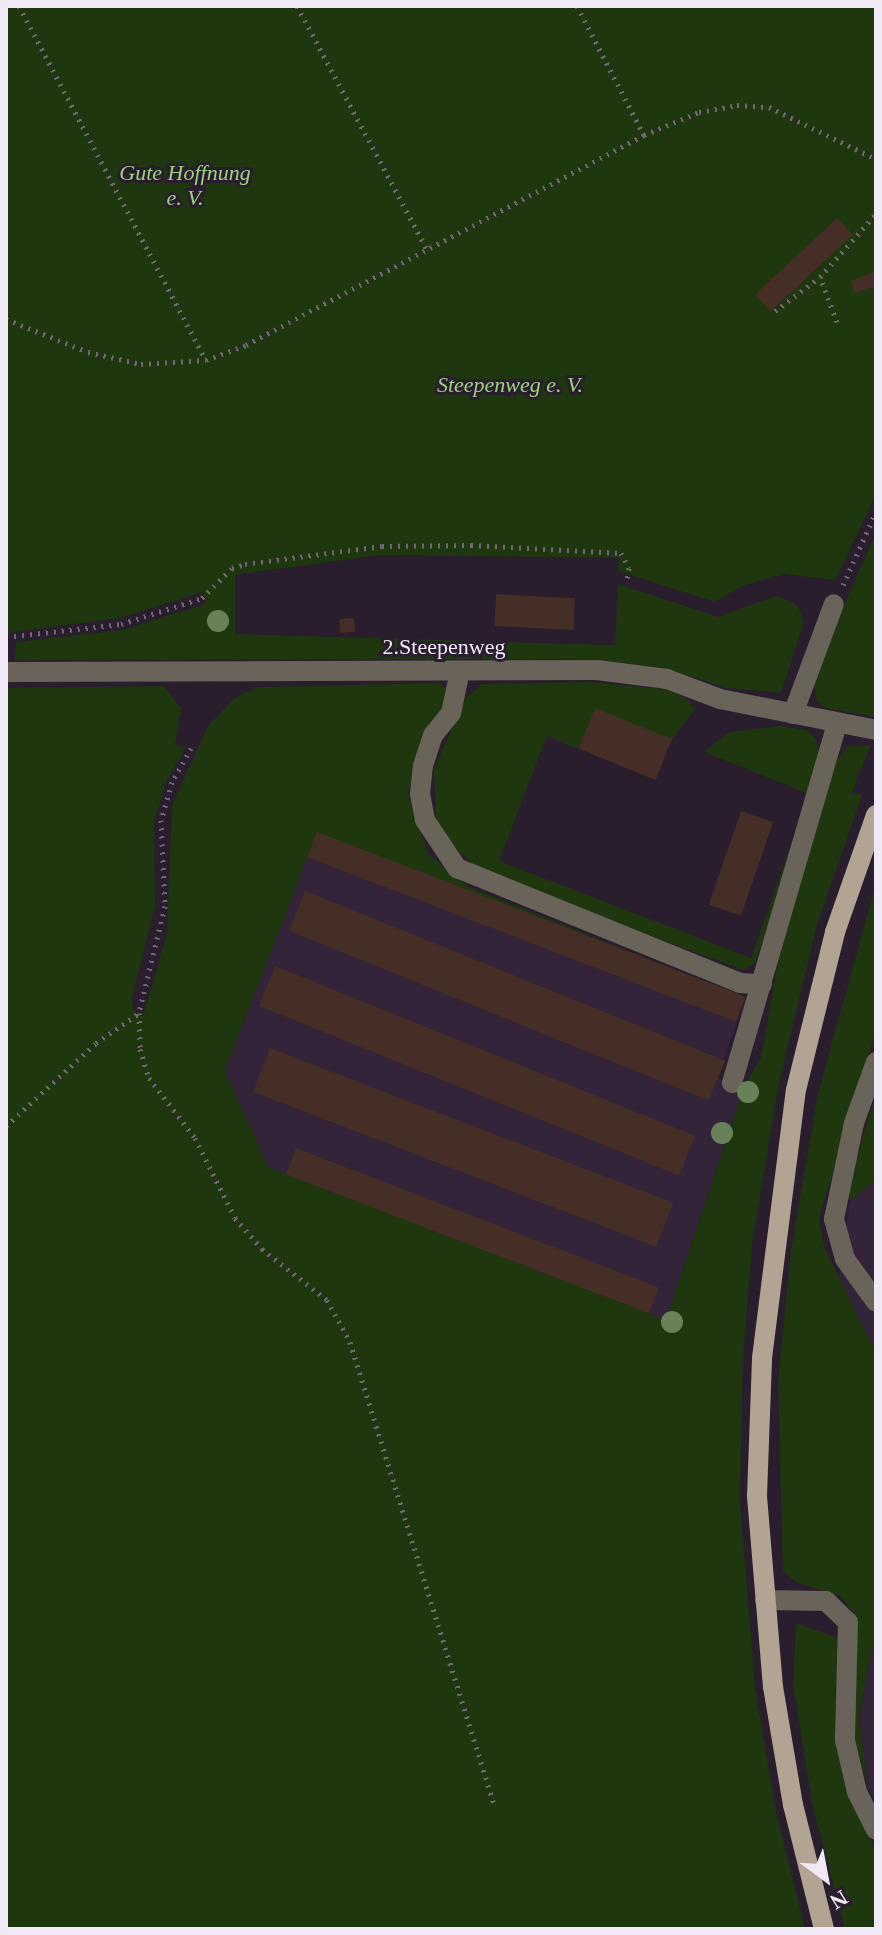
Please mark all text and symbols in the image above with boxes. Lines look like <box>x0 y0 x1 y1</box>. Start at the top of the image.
park label: Gute Hoffnung e. V. <box>119 159 251 210</box>
park label: Steepenweg e. V. <box>437 372 583 398</box>
street label: 2.Steepenweg <box>383 634 505 660</box>
north arrow <box>786 1839 866 1919</box>
text: N <box>826 1885 852 1915</box>

